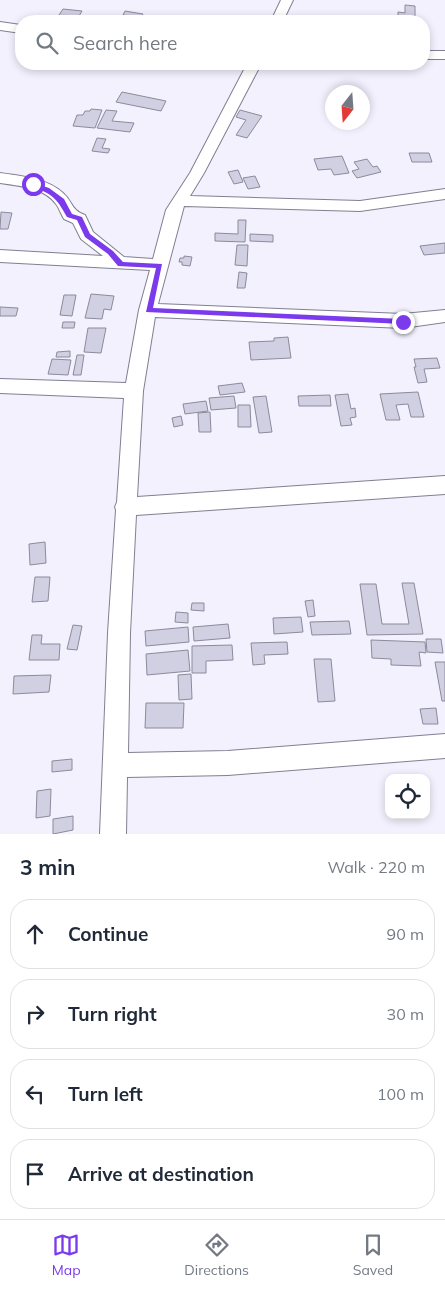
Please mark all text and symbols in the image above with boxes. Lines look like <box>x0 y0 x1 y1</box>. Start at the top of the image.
search box <box>15 15 430 70</box>
icon: search <box>33 29 61 57</box>
text: Search here <box>73 31 177 55</box>
north arrow <box>325 85 370 130</box>
route start <box>22 173 45 196</box>
route end <box>392 311 415 334</box>
map controls <box>385 774 430 819</box>
button: locate <box>385 774 430 819</box>
text: 3 min <box>20 854 75 880</box>
text: Walk · 220 m <box>327 857 425 877</box>
icon: ahead <box>21 920 49 948</box>
text: Continue <box>68 922 148 946</box>
text: 90 m <box>387 924 424 944</box>
icon: right <box>21 1000 49 1028</box>
text: Turn right <box>68 1002 157 1026</box>
text: 30 m <box>387 1004 424 1024</box>
icon: left <box>21 1080 49 1108</box>
text: Turn left <box>68 1082 143 1106</box>
text: 100 m <box>377 1084 424 1104</box>
icon: arrive <box>21 1160 49 1188</box>
text: Arrive at destination <box>68 1162 254 1186</box>
tab: Map <box>52 1231 81 1279</box>
tab: Directions <box>184 1231 249 1279</box>
tab: Saved <box>353 1231 393 1279</box>

